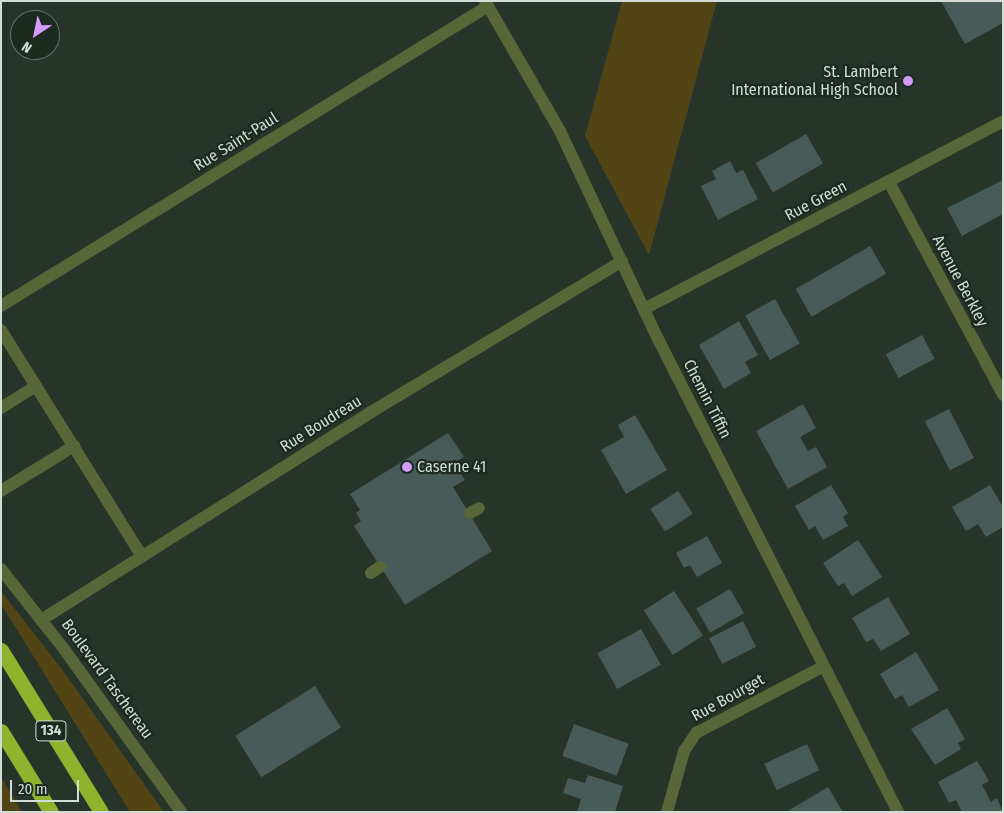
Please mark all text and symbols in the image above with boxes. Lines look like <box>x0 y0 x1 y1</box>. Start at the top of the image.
north arrow <box>10 10 60 60</box>
text: N <box>19 38 35 56</box>
place label: St. Lambert International High School <box>731 62 898 100</box>
marker: St. Lambert International High School <box>902 75 914 87</box>
street label: Rue Saint-Paul <box>190 109 282 175</box>
street label: Rue Green <box>782 177 850 225</box>
street label: Avenue Berkley <box>928 232 992 330</box>
street label: Chemin Tiffin <box>679 356 735 442</box>
street label: Rue Boudreau <box>277 391 365 457</box>
place label: Caserne 41 <box>417 457 486 477</box>
marker: Caserne 41 <box>401 461 413 473</box>
street label: Boulevard Taschereau <box>57 615 157 743</box>
street label: Rue Bourget <box>688 670 768 726</box>
road number: 134 <box>35 718 67 744</box>
scale bar <box>12 770 81 802</box>
text: 20 m <box>18 780 48 798</box>

